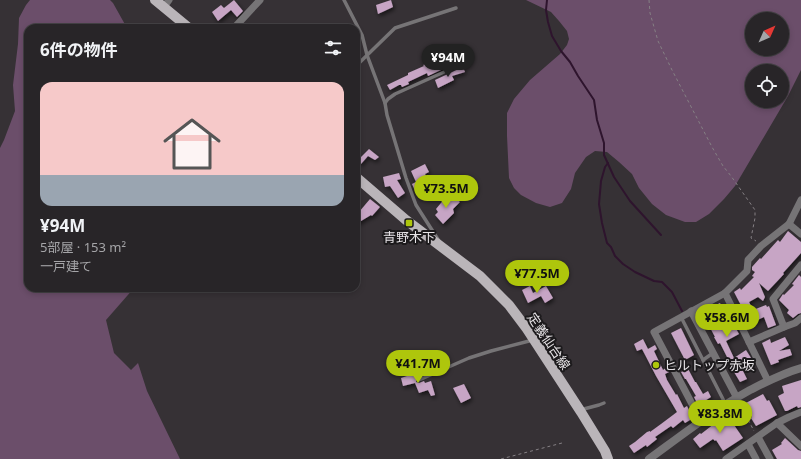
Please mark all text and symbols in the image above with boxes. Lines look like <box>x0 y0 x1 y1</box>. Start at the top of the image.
north arrow <box>745 12 789 56</box>
map controls <box>745 12 789 108</box>
icon: filters <box>322 37 344 59</box>
text: 6件の物件 <box>40 38 118 61</box>
pin: ¥94M <box>424 44 472 78</box>
text: ¥94M <box>431 48 465 66</box>
button: locate <box>745 64 789 108</box>
icon: home <box>156 108 228 180</box>
pin: ¥73.5M <box>413 175 479 209</box>
text: ¥73.5M <box>423 179 469 197</box>
text: ¥94M <box>40 214 85 237</box>
marker: 青野木下 <box>404 218 414 228</box>
place label: 青野木下 <box>383 228 435 246</box>
text: 5部屋 · 153 m² <box>40 238 126 256</box>
text: 一戸建て <box>40 257 92 275</box>
pin: ¥77.5M <box>504 260 570 294</box>
text: ¥77.5M <box>514 264 560 282</box>
pin: ¥58.6M <box>694 304 760 338</box>
text: ¥58.6M <box>704 308 750 326</box>
street label: 定義仙台線 <box>523 309 575 373</box>
pin: ¥41.7M <box>385 350 451 384</box>
text: ¥41.7M <box>395 354 441 372</box>
place label: ヒルトップ赤坂 <box>664 356 755 374</box>
marker: ヒルトップ赤坂 <box>651 360 661 370</box>
pin: ¥83.8M <box>687 400 753 434</box>
text: ¥83.8M <box>697 404 743 422</box>

